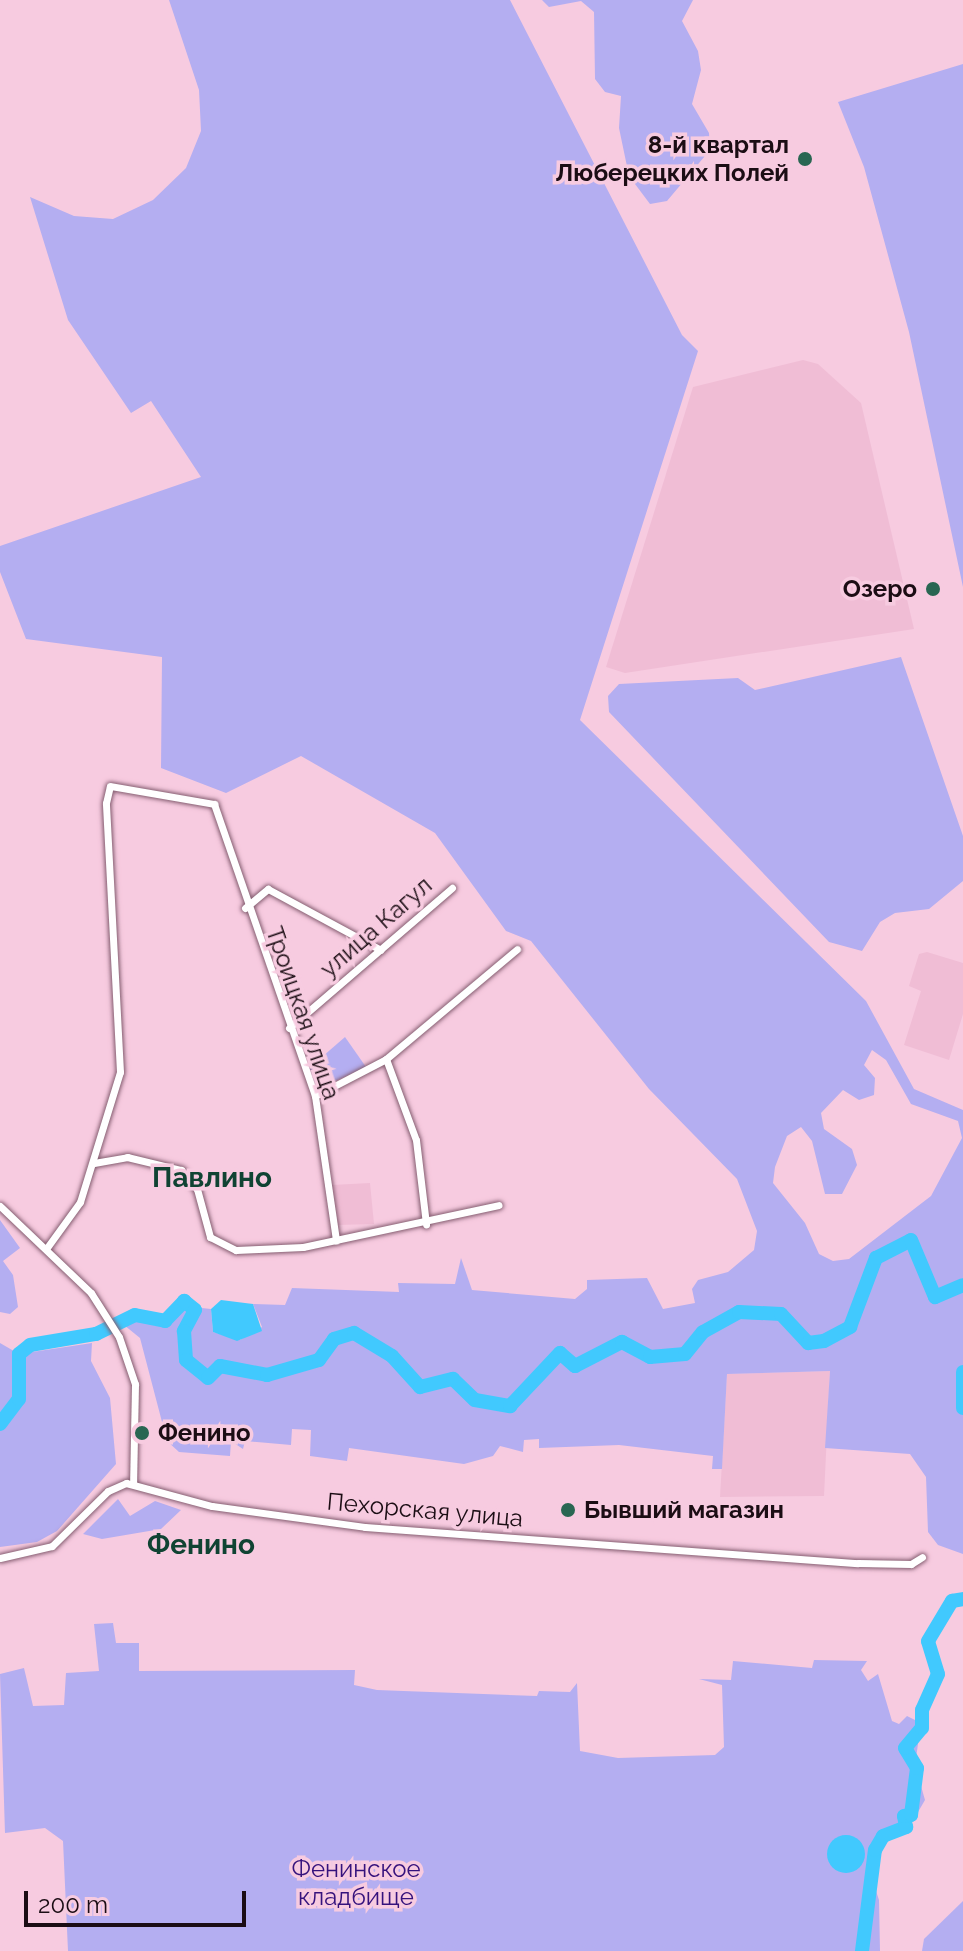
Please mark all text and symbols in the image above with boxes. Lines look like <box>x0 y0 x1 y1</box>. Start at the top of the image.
place label: 8-й квартал Люберецких Полей <box>556 131 789 187</box>
marker: 8-й квартал Люберецких Полей <box>796 150 814 168</box>
place label: Озеро <box>843 575 917 603</box>
marker: Озеро <box>924 580 942 598</box>
street label: улица Кагул <box>314 871 438 983</box>
street label: Троицкая улица <box>260 922 346 1104</box>
district label: Павлино <box>152 1161 272 1195</box>
place label: Фенино <box>158 1419 250 1447</box>
marker: Фенино <box>133 1424 151 1442</box>
street label: Пехорская улица <box>325 1487 525 1533</box>
place label: Бывший магазин <box>584 1496 784 1524</box>
marker: Бывший магазин <box>559 1501 577 1519</box>
district label: Фенино <box>147 1528 255 1562</box>
park label: Фенинское кладбище <box>291 1855 421 1911</box>
scale bar <box>28 1875 250 1925</box>
text: 200 m <box>38 1890 108 1919</box>

